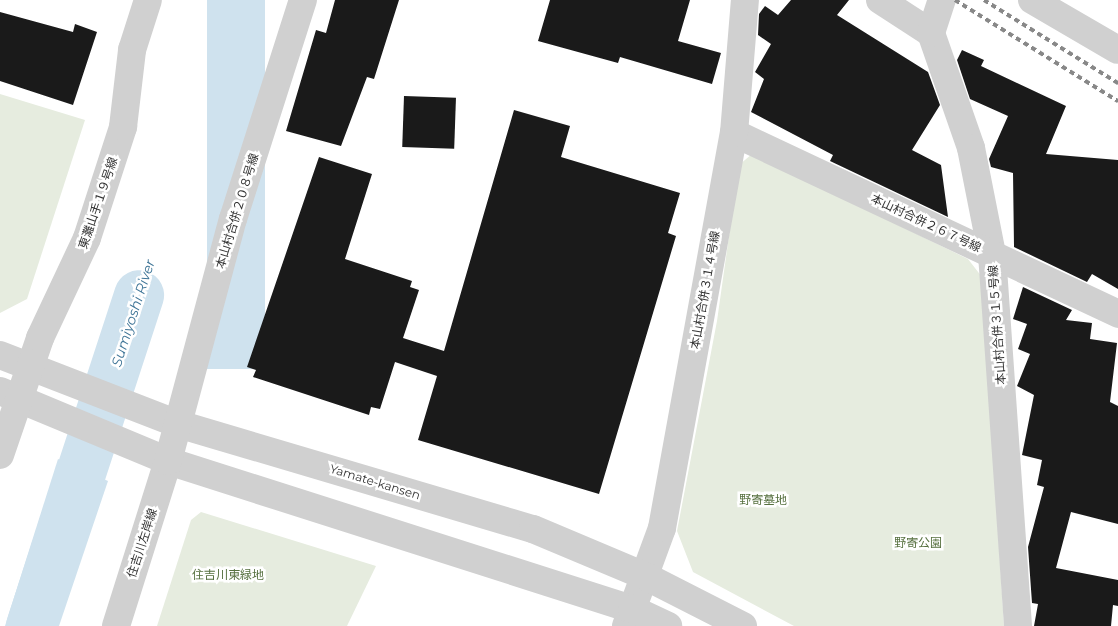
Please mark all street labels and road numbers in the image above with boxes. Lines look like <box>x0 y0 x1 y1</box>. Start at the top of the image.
street label: 本山村合併２０８号線 <box>213 152 261 270</box>
street label: 東灘山手１９号線 <box>76 155 120 251</box>
street label: 本山村合併２６７号線 <box>869 191 983 255</box>
street label: 本山村合併３１４号線 <box>687 230 723 350</box>
street label: 本山村合併３１５号線 <box>986 265 1008 385</box>
street label: Yamate-kansen <box>328 461 422 503</box>
street label: 住吉川左岸線 <box>124 507 160 579</box>

